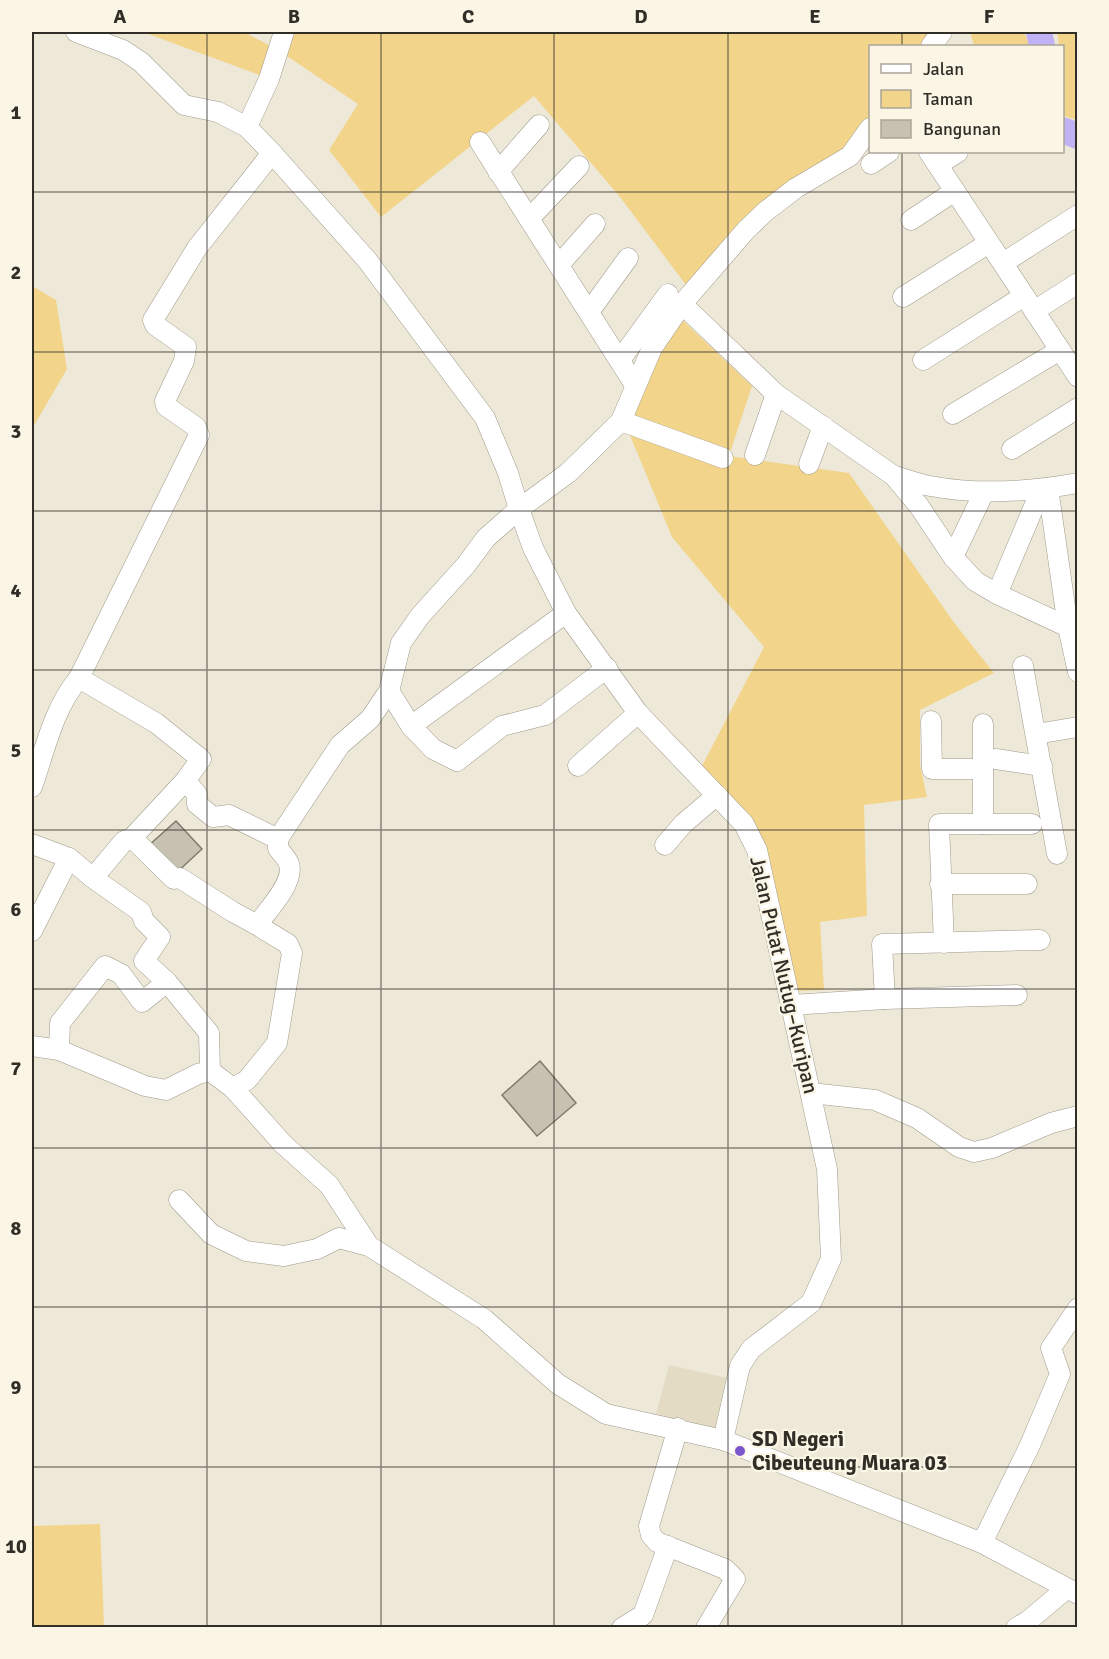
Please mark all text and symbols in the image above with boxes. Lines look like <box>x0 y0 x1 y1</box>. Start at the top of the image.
text: A <box>114 4 127 29</box>
text: B <box>288 4 300 29</box>
text: C <box>462 4 474 29</box>
text: D <box>634 4 648 29</box>
text: E <box>809 4 821 29</box>
text: F <box>984 4 995 29</box>
legend <box>869 45 1064 153</box>
text: Jalan <box>923 58 964 80</box>
text: Taman <box>923 88 973 110</box>
text: 1 <box>11 100 22 125</box>
text: Bangunan <box>923 118 1001 140</box>
text: 2 <box>11 260 21 285</box>
text: 3 <box>11 419 21 444</box>
text: 4 <box>11 578 22 603</box>
text: 5 <box>11 738 21 763</box>
street label: Jalan Putat Nutug–Kuripan <box>744 854 824 1096</box>
text: 6 <box>11 897 22 922</box>
text: 7 <box>11 1056 22 1081</box>
text: 8 <box>11 1216 22 1241</box>
text: 9 <box>11 1375 22 1400</box>
place label: SD Negeri Cibeuteung Muara 03 <box>752 1426 947 1476</box>
marker: SD Negeri Cibeuteung Muara 03 <box>733 1444 747 1458</box>
text: 10 <box>5 1534 27 1559</box>

